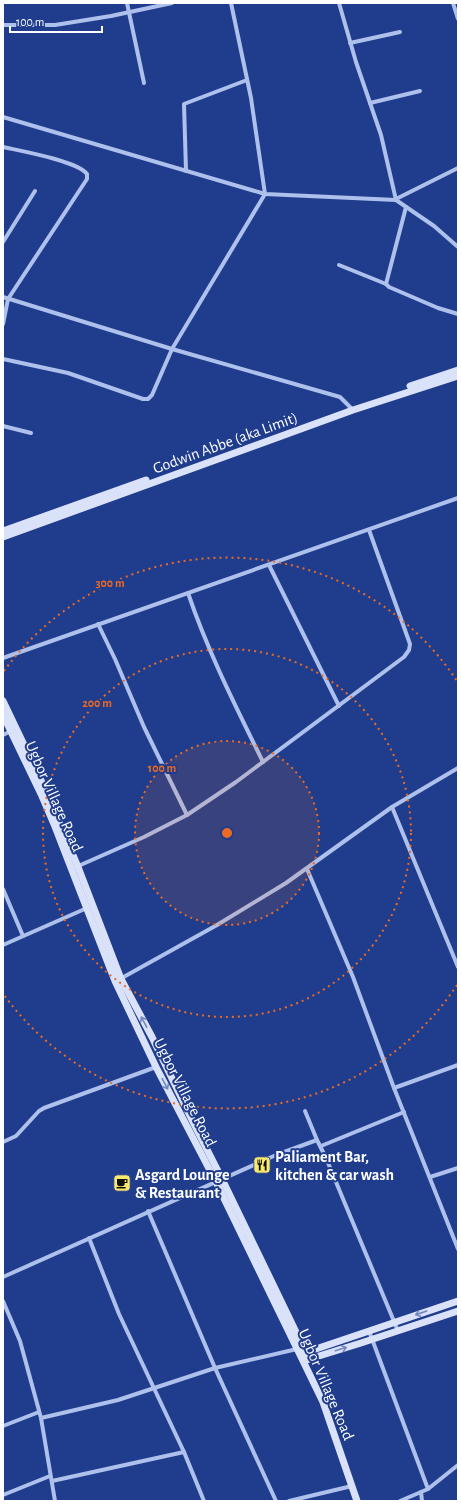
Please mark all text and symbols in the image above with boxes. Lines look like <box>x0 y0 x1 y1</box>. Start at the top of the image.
scale bar <box>10 8 102 34</box>
text: 100 m <box>16 16 44 28</box>
street label: Godwin Abbe (aka Limit) <box>151 409 300 477</box>
text: 300 m <box>95 577 125 589</box>
text: 200 m <box>82 697 112 709</box>
street label: Ugbor Village Road <box>23 739 86 854</box>
text: 100 m <box>148 762 176 774</box>
centre of rings <box>220 826 234 840</box>
one-way arrow <box>140 1016 147 1028</box>
street label: Ugbor Village Road <box>151 1036 219 1149</box>
one-way arrow <box>162 1078 169 1090</box>
place label: Paliament Bar, kitchen & car wash <box>275 1149 394 1183</box>
restaurant icon: Paliament Bar, kitchen & car wash <box>252 1155 272 1175</box>
place label: Asgard Lounge & Restaurant <box>135 1167 230 1201</box>
cafe icon: Asgard Lounge & Restaurant <box>112 1173 132 1193</box>
one-way arrow <box>416 1310 428 1318</box>
street label: Ugbor Village Road <box>295 1326 357 1442</box>
one-way arrow <box>334 1345 347 1352</box>

